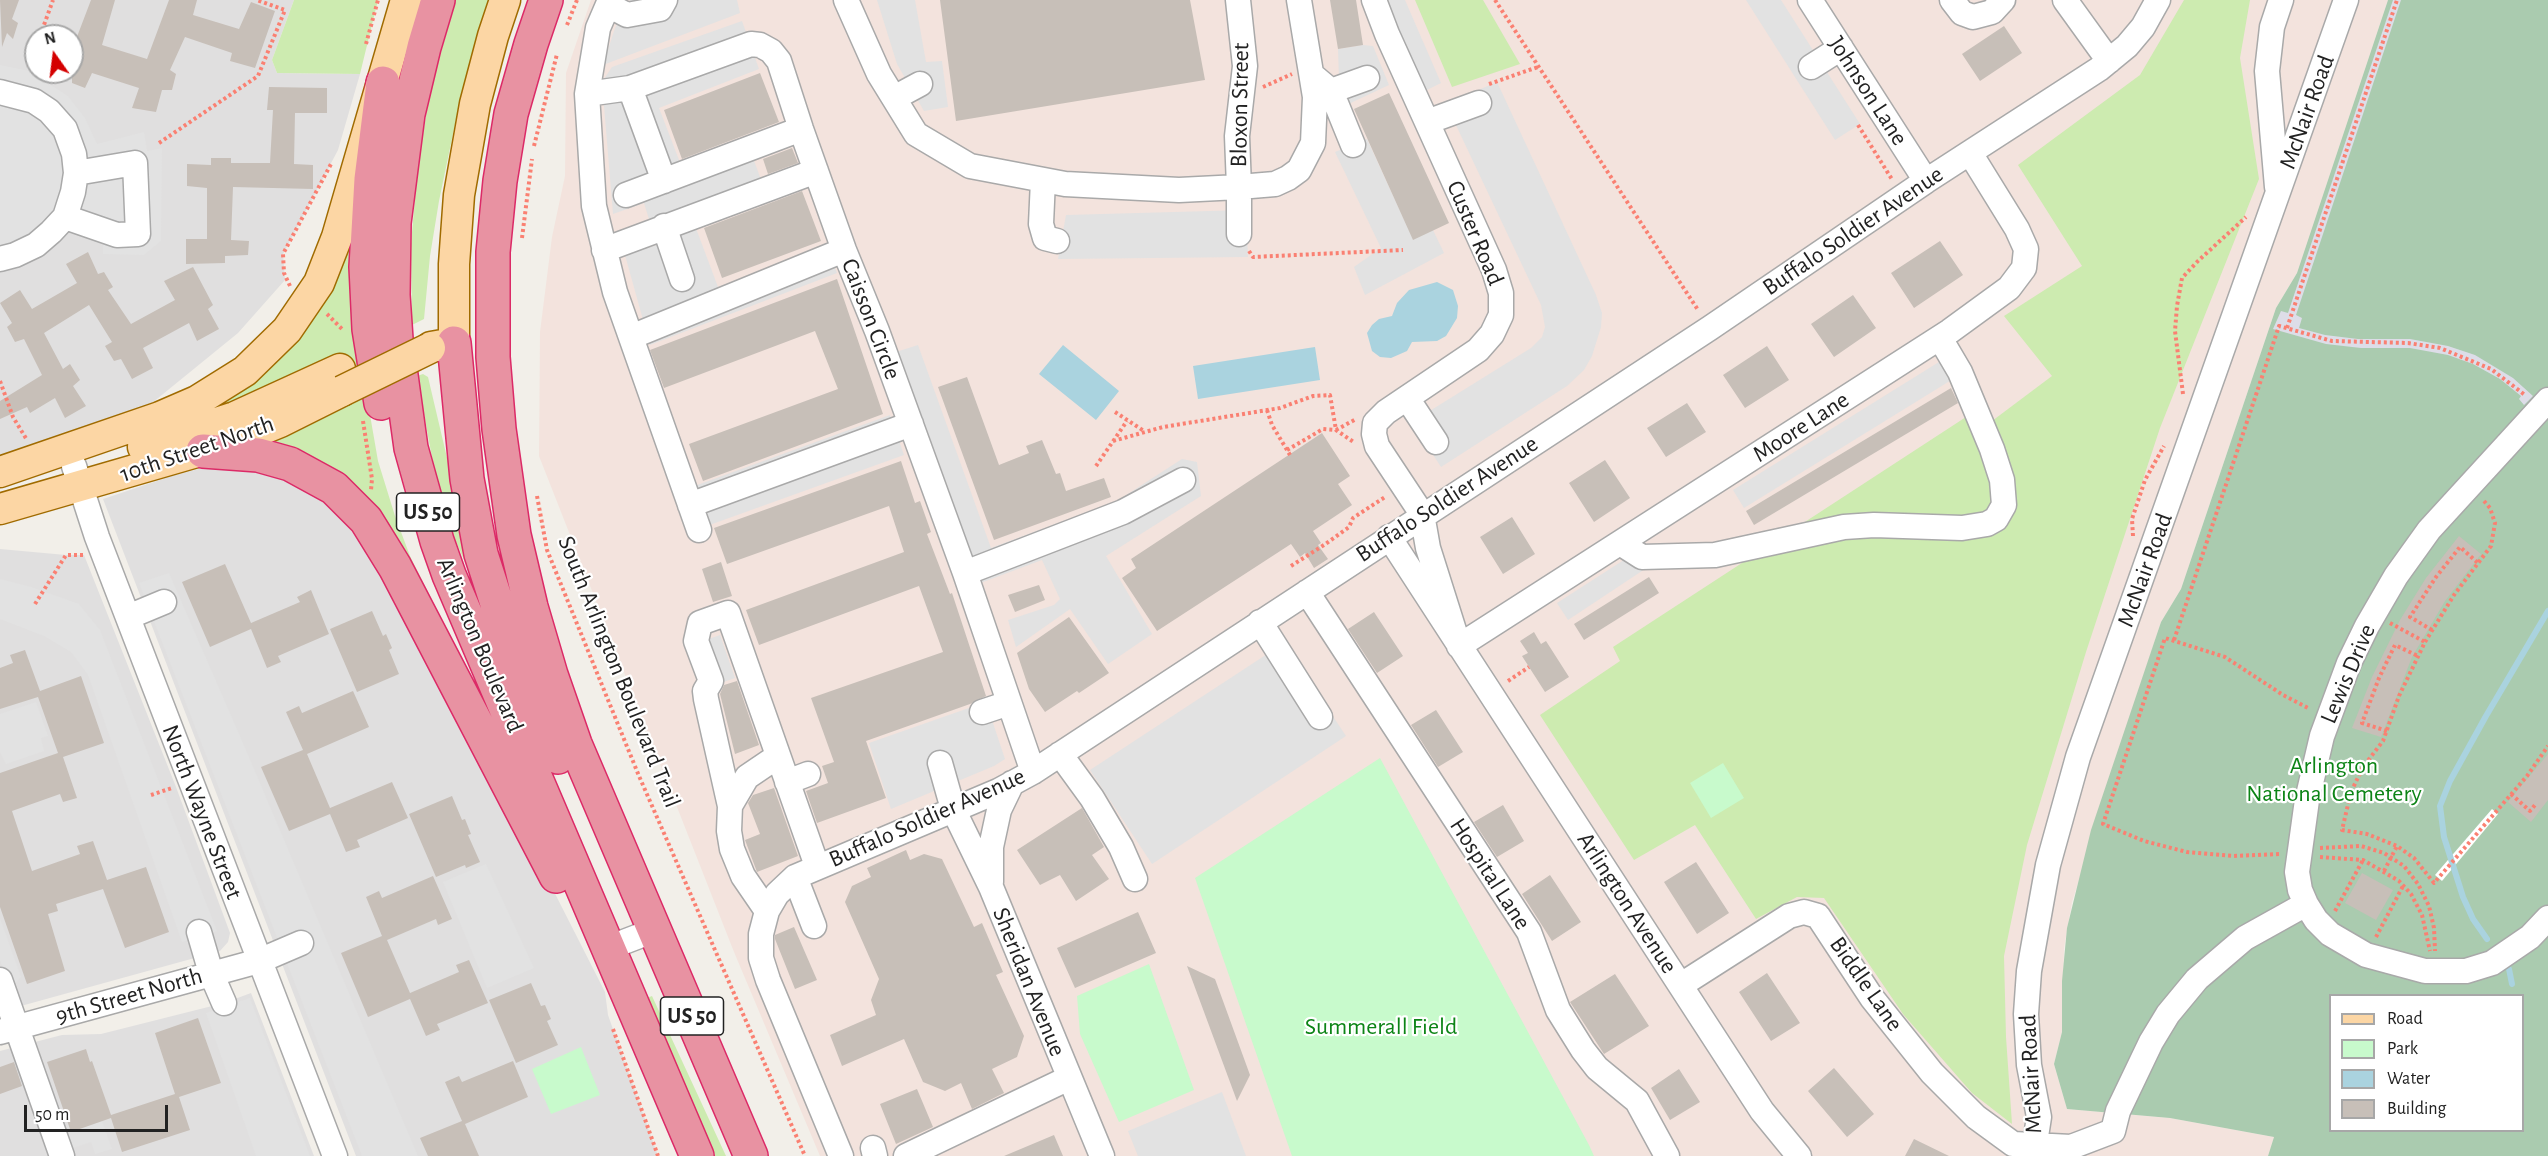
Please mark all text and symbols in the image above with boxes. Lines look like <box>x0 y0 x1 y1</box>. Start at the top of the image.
north arrow <box>24 24 84 84</box>
text: N <box>43 29 57 48</box>
street label: Johnson Lane <box>1822 31 1914 151</box>
street label: Bloxon Street <box>1225 42 1255 168</box>
street label: McNair Road <box>2273 51 2341 173</box>
street label: Buffalo Soldier Avenue <box>1757 160 1949 302</box>
street label: Custer Road <box>1440 176 1510 290</box>
street label: Caisson Circle <box>835 254 907 384</box>
street label: Moore Lane <box>1748 385 1854 469</box>
street label: 10th Street North <box>116 409 278 489</box>
street label: Buffalo Soldier Avenue <box>1350 429 1544 569</box>
road number: US 50 <box>396 493 460 531</box>
street label: McNair Road <box>2111 509 2179 631</box>
street label: South Arlington Boulevard Trail <box>551 532 687 812</box>
street label: Arlington Boulevard <box>430 553 530 737</box>
street label: Lewis Drive <box>2314 620 2382 728</box>
street label: North Wayne Street <box>156 721 248 903</box>
park label: Arlington National Cemetery <box>2246 752 2422 808</box>
street label: Buffalo Soldier Avenue <box>825 762 1029 874</box>
street label: Hospital Lane <box>1443 813 1537 935</box>
street label: Arlington Avenue <box>1571 827 1683 979</box>
street label: Sheridan Avenue <box>986 903 1072 1061</box>
street label: Biddle Lane <box>1823 931 1909 1037</box>
street label: 9th Street North <box>52 961 206 1031</box>
legend <box>2329 994 2524 1132</box>
road number: US 50 <box>660 997 724 1035</box>
text: Road <box>2387 1010 2423 1028</box>
park label: Summerall Field <box>1305 1013 1457 1041</box>
street label: McNair Road <box>2014 1014 2048 1134</box>
text: Park <box>2387 1040 2418 1058</box>
text: Water <box>2387 1070 2430 1088</box>
scale bar <box>27 1093 171 1131</box>
text: Building <box>2387 1100 2446 1118</box>
text: 50 m <box>35 1106 69 1124</box>

